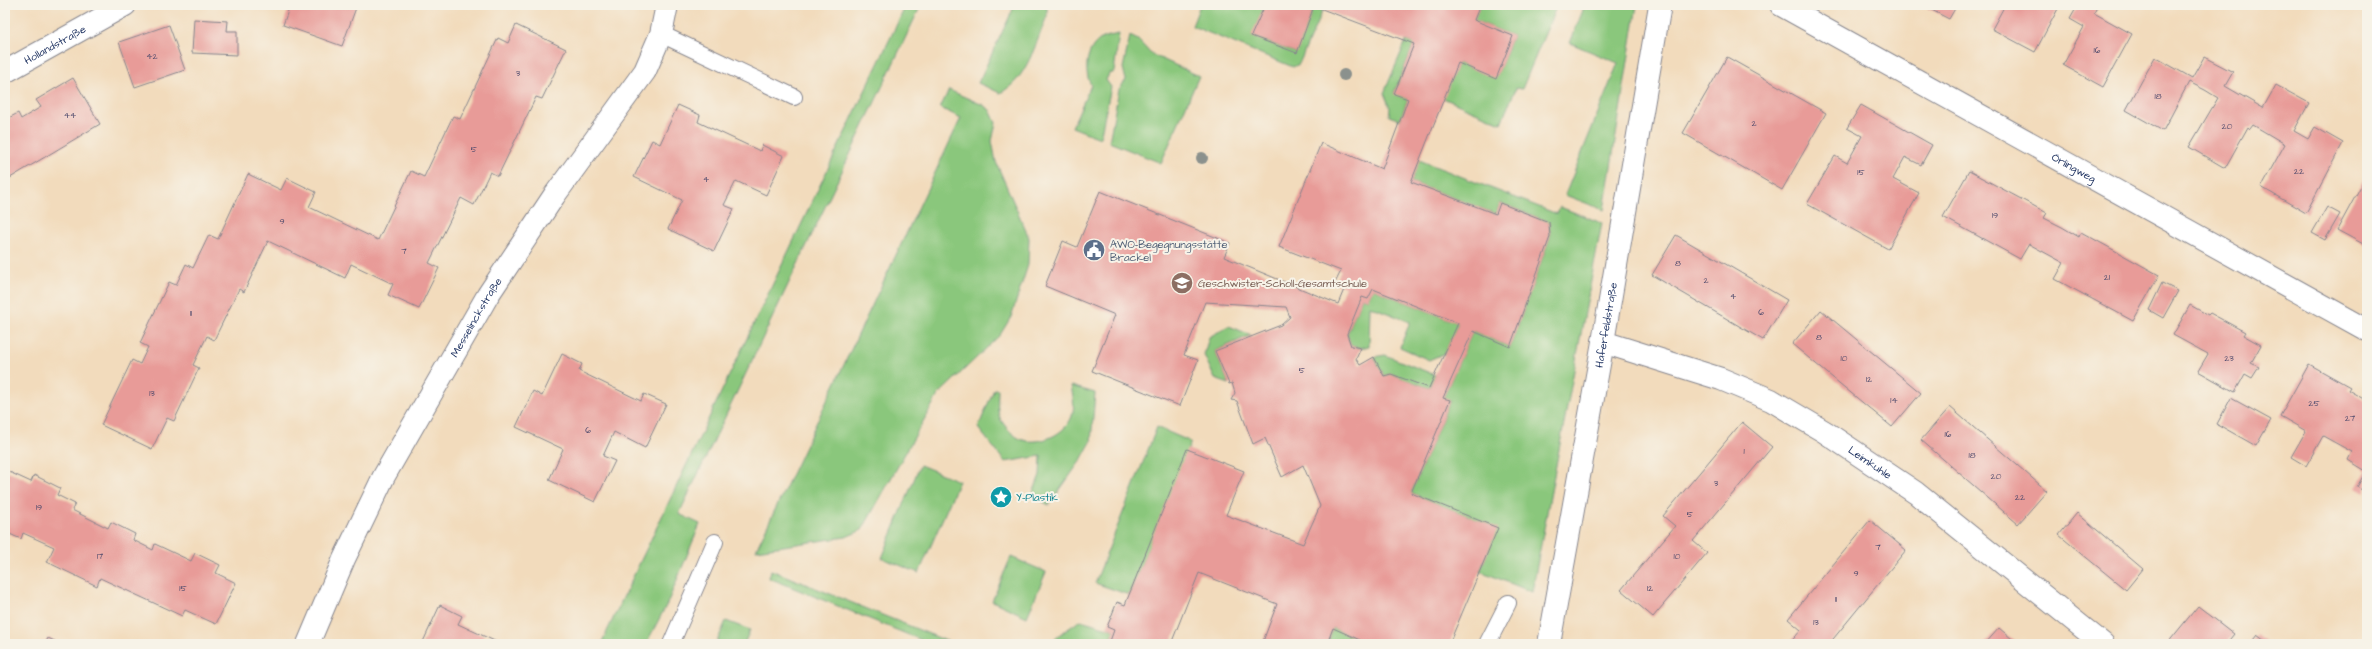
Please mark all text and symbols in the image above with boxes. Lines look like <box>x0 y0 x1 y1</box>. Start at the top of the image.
street label: Hollandstraße <box>21 21 88 67</box>
house number: 16 <box>2094 44 2101 57</box>
house number: 42 <box>146 50 158 63</box>
house number: 3 <box>516 67 521 80</box>
house number: 18 <box>2155 90 2162 103</box>
house number: 44 <box>64 109 76 122</box>
house number: 2 <box>1751 117 1757 130</box>
house number: 20 <box>2222 120 2233 133</box>
house number: 5 <box>471 143 478 156</box>
street label: Örlingweg <box>2049 149 2099 187</box>
house number: 22 <box>2294 165 2305 178</box>
house number: 15 <box>1857 166 1865 179</box>
house number: 4 <box>703 173 709 186</box>
house number: 19 <box>1992 209 1998 222</box>
house number: 9 <box>279 215 285 228</box>
public building icon: AWO-Begegnungsstätte Brackel <box>1081 237 1107 263</box>
place label: AWO-Begegnungsstätte Brackel <box>1110 237 1227 265</box>
house number: 7 <box>401 245 407 258</box>
house number: 8 <box>1675 257 1681 270</box>
school or university icon: Geschwister-Scholl-Gesamtschule <box>1169 270 1195 296</box>
house number: 21 <box>2104 271 2110 284</box>
street label: Messelinckstraße <box>446 274 505 360</box>
house number: 2 <box>1703 274 1709 287</box>
place label: Geschwister-Scholl-Gesamtschule <box>1198 276 1367 291</box>
street label: Haferfeldstraße <box>1591 281 1620 369</box>
house number: 4 <box>1730 290 1736 303</box>
house number: 6 <box>1758 306 1764 319</box>
house number: 11 <box>190 307 192 320</box>
house number: 8 <box>1816 331 1822 344</box>
house number: 10 <box>1841 352 1848 365</box>
house number: 23 <box>2224 352 2234 365</box>
house number: 5 <box>1299 364 1306 377</box>
house number: 12 <box>1866 373 1873 386</box>
house number: 13 <box>149 387 155 400</box>
house number: 14 <box>1890 394 1898 407</box>
house number: 25 <box>2308 397 2320 410</box>
house number: 27 <box>2345 412 2356 425</box>
house number: 6 <box>585 424 591 437</box>
house number: 16 <box>1945 428 1952 441</box>
street label: Leimkuhle <box>1845 442 1895 482</box>
house number: 1 <box>1743 445 1745 458</box>
house number: 18 <box>1969 449 1976 462</box>
house number: 20 <box>1991 470 2002 483</box>
house number: 3 <box>1714 477 1719 490</box>
place icon: Y-Plastik <box>988 484 1014 510</box>
place label: Y-Plastik <box>1016 490 1058 505</box>
house number: 22 <box>2015 491 2026 504</box>
house number: 19 <box>36 501 42 514</box>
house number: 5 <box>1687 508 1694 521</box>
house number: 7 <box>1875 541 1881 554</box>
house number: 17 <box>97 550 104 563</box>
house number: 10 <box>1674 550 1681 563</box>
house number: 9 <box>1853 567 1859 580</box>
house number: 15 <box>179 582 187 595</box>
house number: 12 <box>1647 582 1654 595</box>
house number: 11 <box>1835 593 1837 606</box>
house number: 13 <box>1813 616 1819 629</box>

